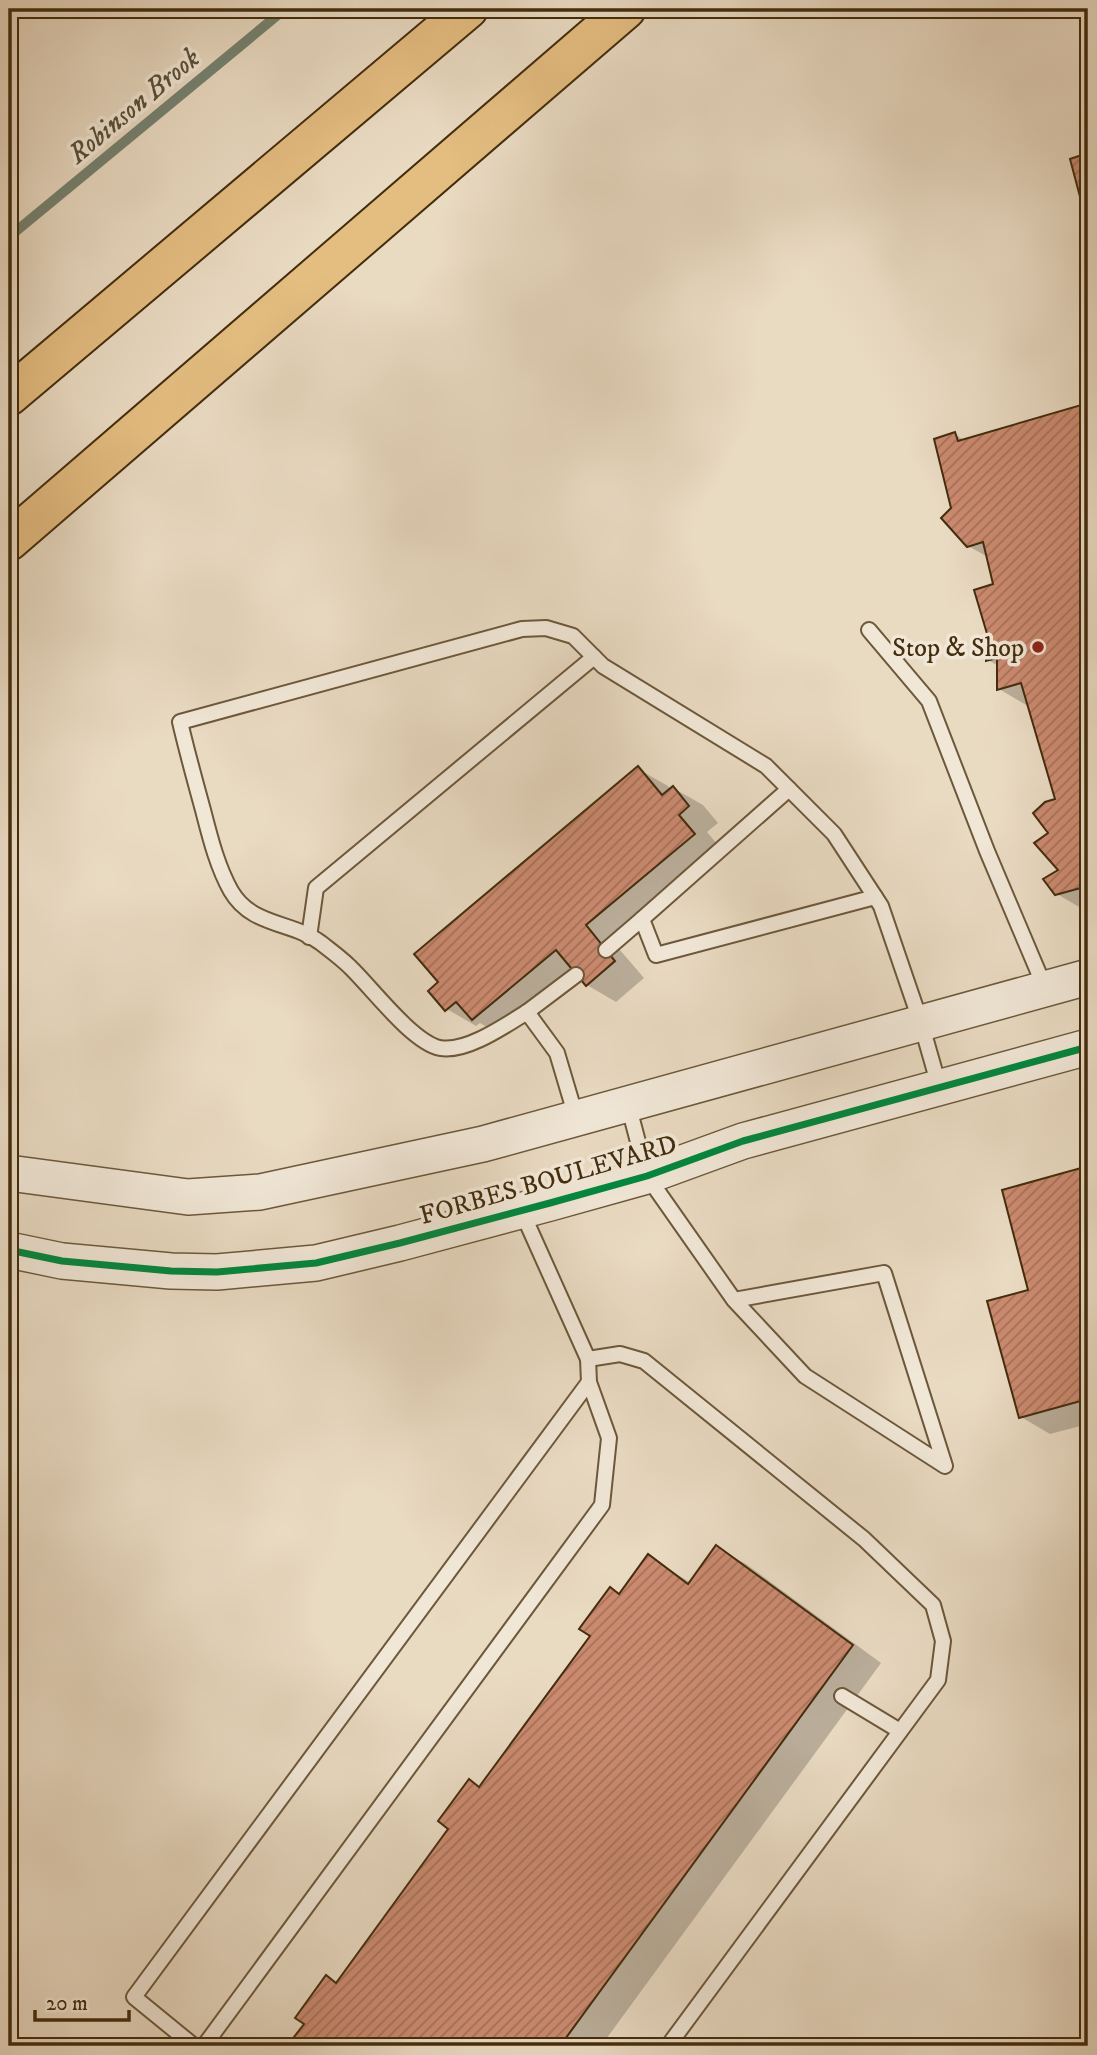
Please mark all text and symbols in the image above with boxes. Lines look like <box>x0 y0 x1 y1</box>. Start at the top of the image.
water label: Robinson Brook <box>60 41 207 172</box>
place label: Stop & Shop <box>892 632 1024 665</box>
marker: Stop & Shop <box>1030 639 1046 655</box>
street label: FORBES BOULEVARD <box>416 1128 681 1233</box>
scale bar <box>35 1978 130 2022</box>
text: 20 m <box>46 1991 88 2017</box>

